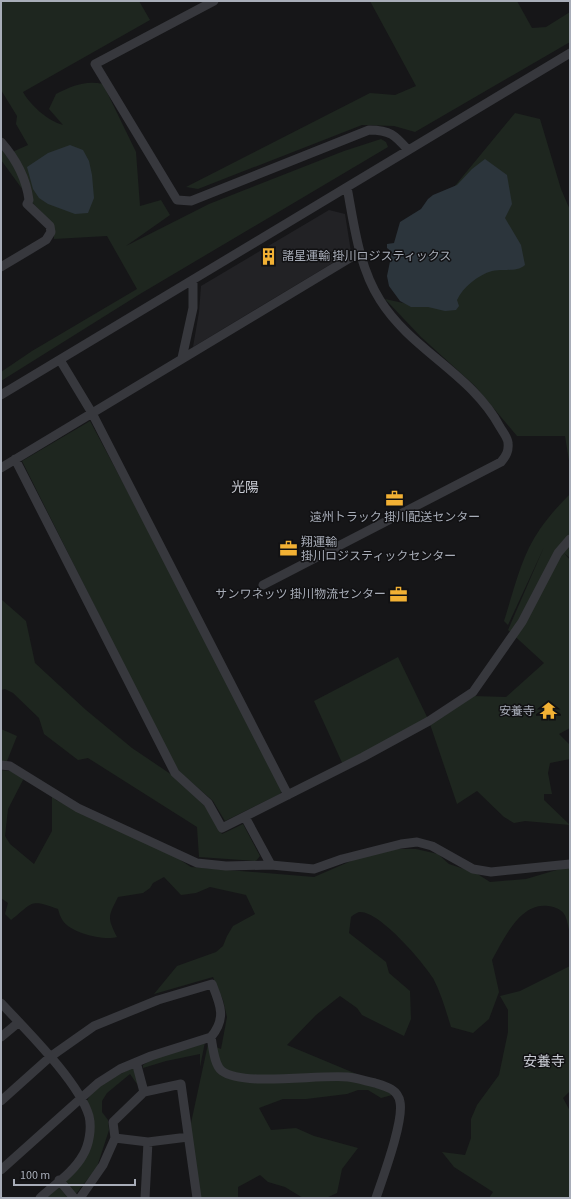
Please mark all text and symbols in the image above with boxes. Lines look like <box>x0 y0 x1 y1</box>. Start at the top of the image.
building icon: 諸星運輸 掛川ロジスティックス <box>259 246 279 266</box>
place label: 諸星運輸 掛川ロジスティックス <box>282 248 451 265</box>
district label: 光陽 <box>231 478 259 498</box>
office icon: 遠州トラック 掛川配送センター <box>385 488 405 508</box>
place label: 遠州トラック 掛川配送センター <box>310 509 480 526</box>
place label: 翔運輸 掛川ロジスティックセンター <box>301 534 456 565</box>
office icon: 翔運輸 掛川ロジスティックセンター <box>278 539 298 559</box>
office icon: サンワネッツ 掛川物流センター <box>389 584 409 604</box>
place label: サンワネッツ 掛川物流センター <box>216 586 386 603</box>
temple icon: 安養寺 <box>538 701 558 721</box>
place label: 安養寺 <box>499 703 535 720</box>
district label: 安養寺 <box>523 1052 565 1072</box>
scale bar <box>14 1161 135 1187</box>
text: 100 m <box>20 1167 50 1184</box>

